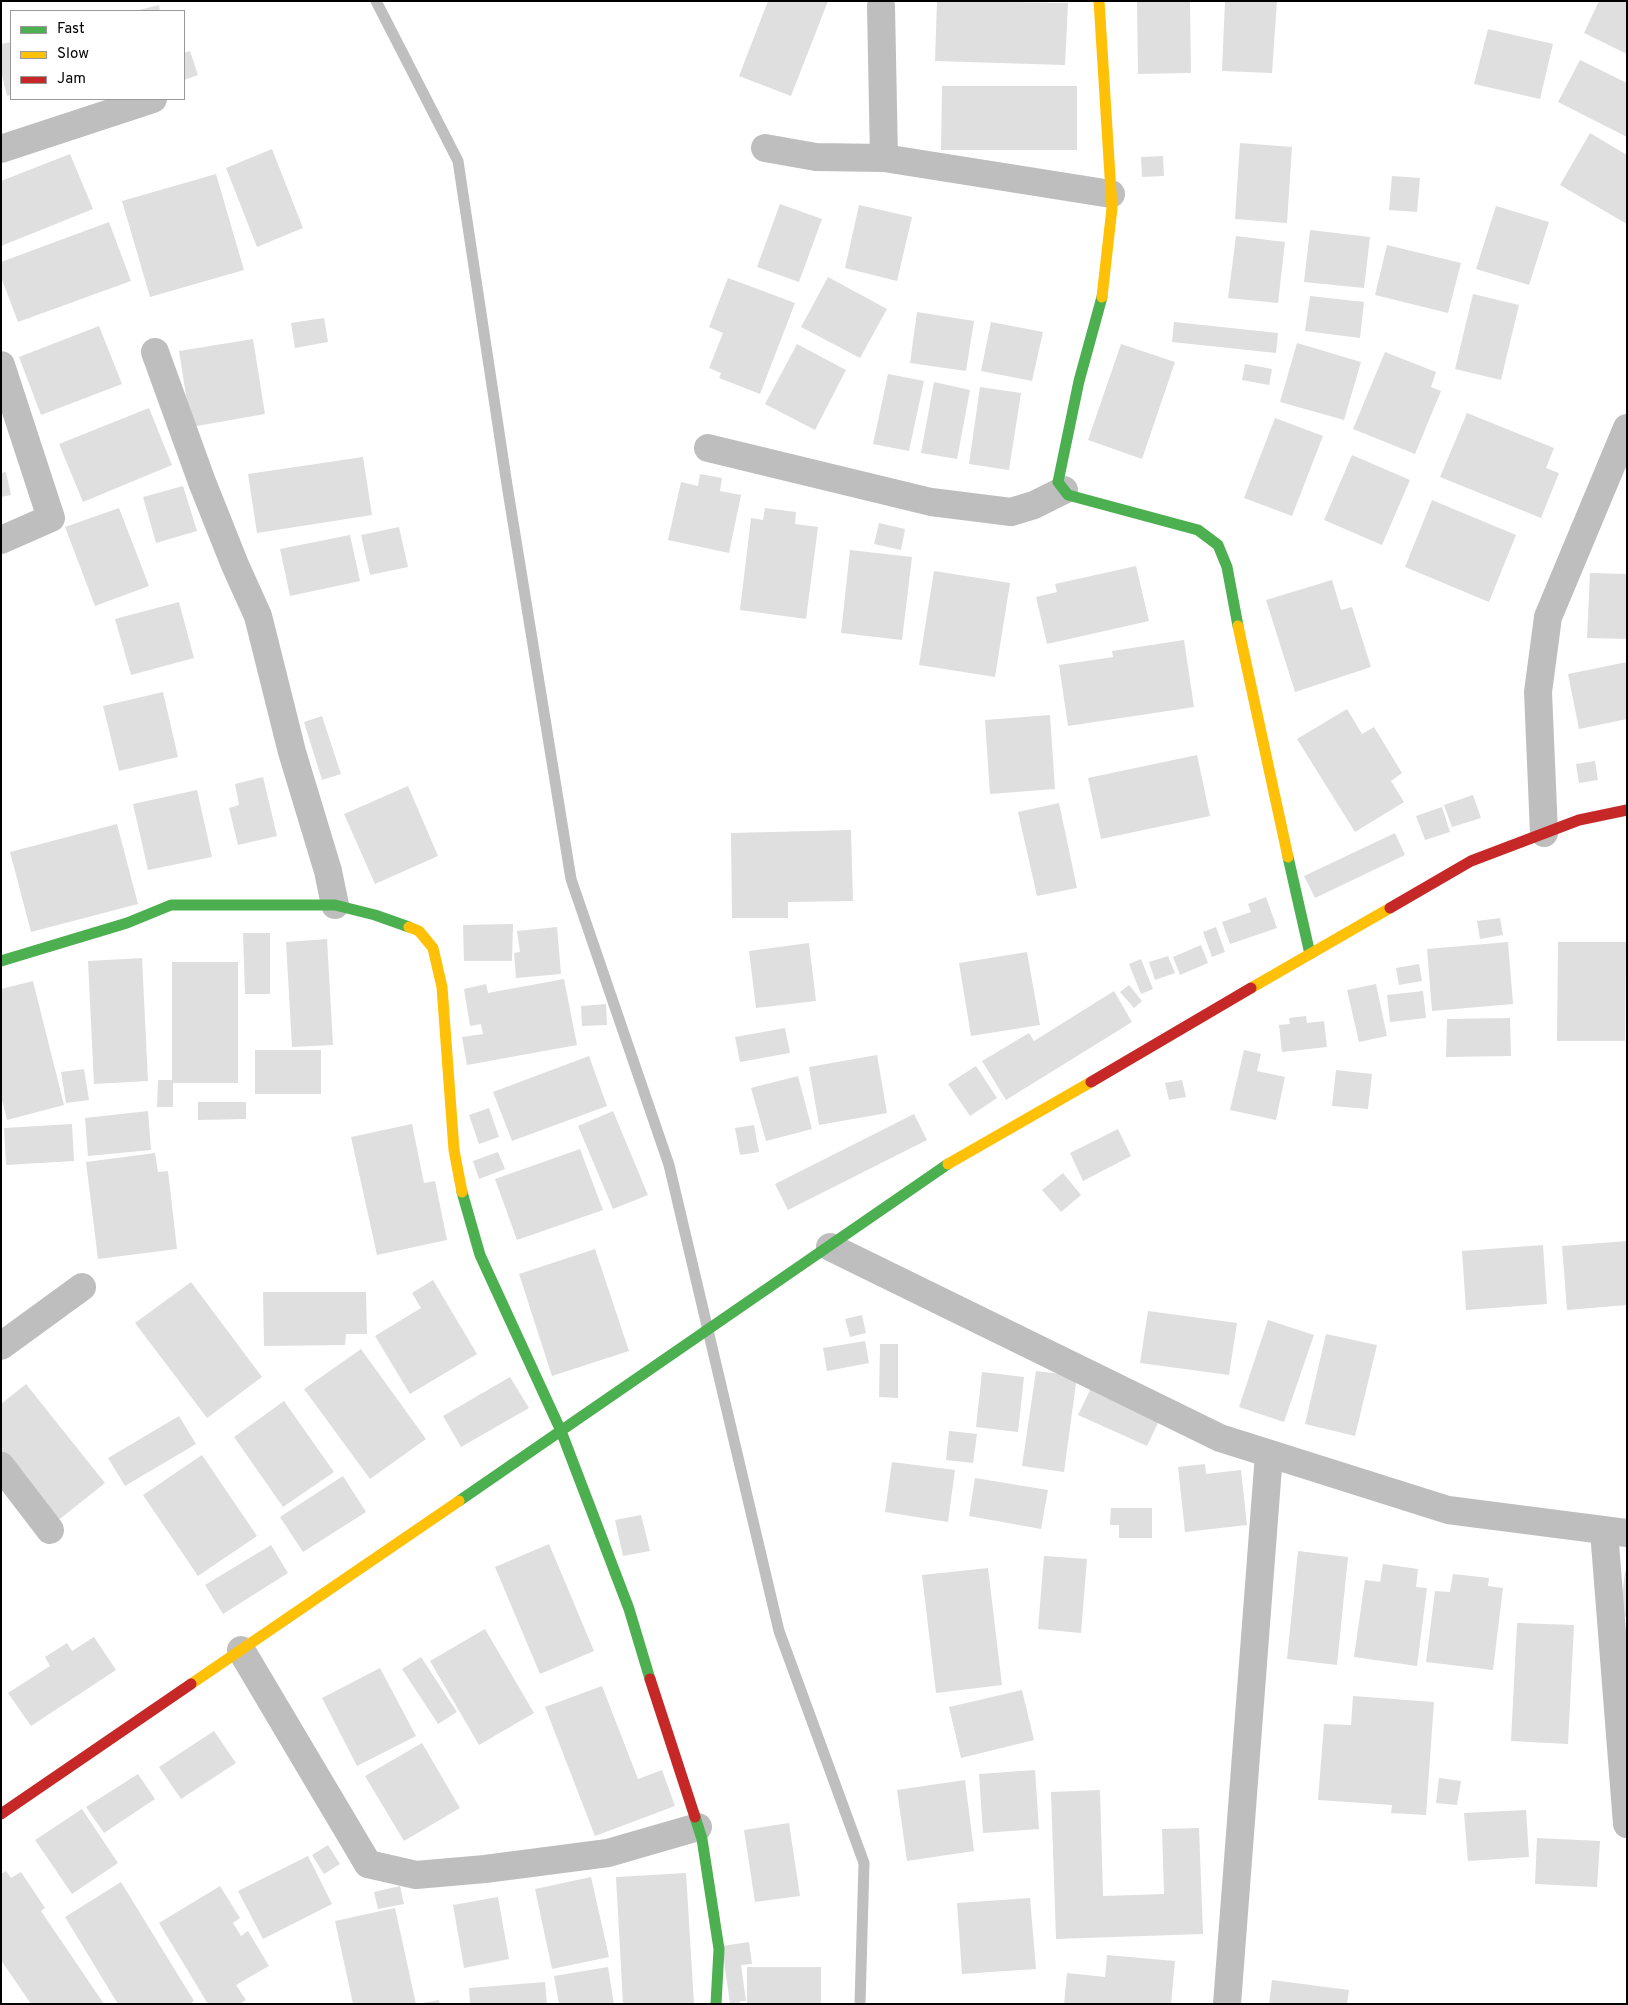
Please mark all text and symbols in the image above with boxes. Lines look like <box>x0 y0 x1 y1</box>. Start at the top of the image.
legend <box>10 10 185 100</box>
text: Fast <box>57 20 85 39</box>
text: Slow <box>57 45 89 64</box>
text: Jam <box>57 70 86 89</box>

